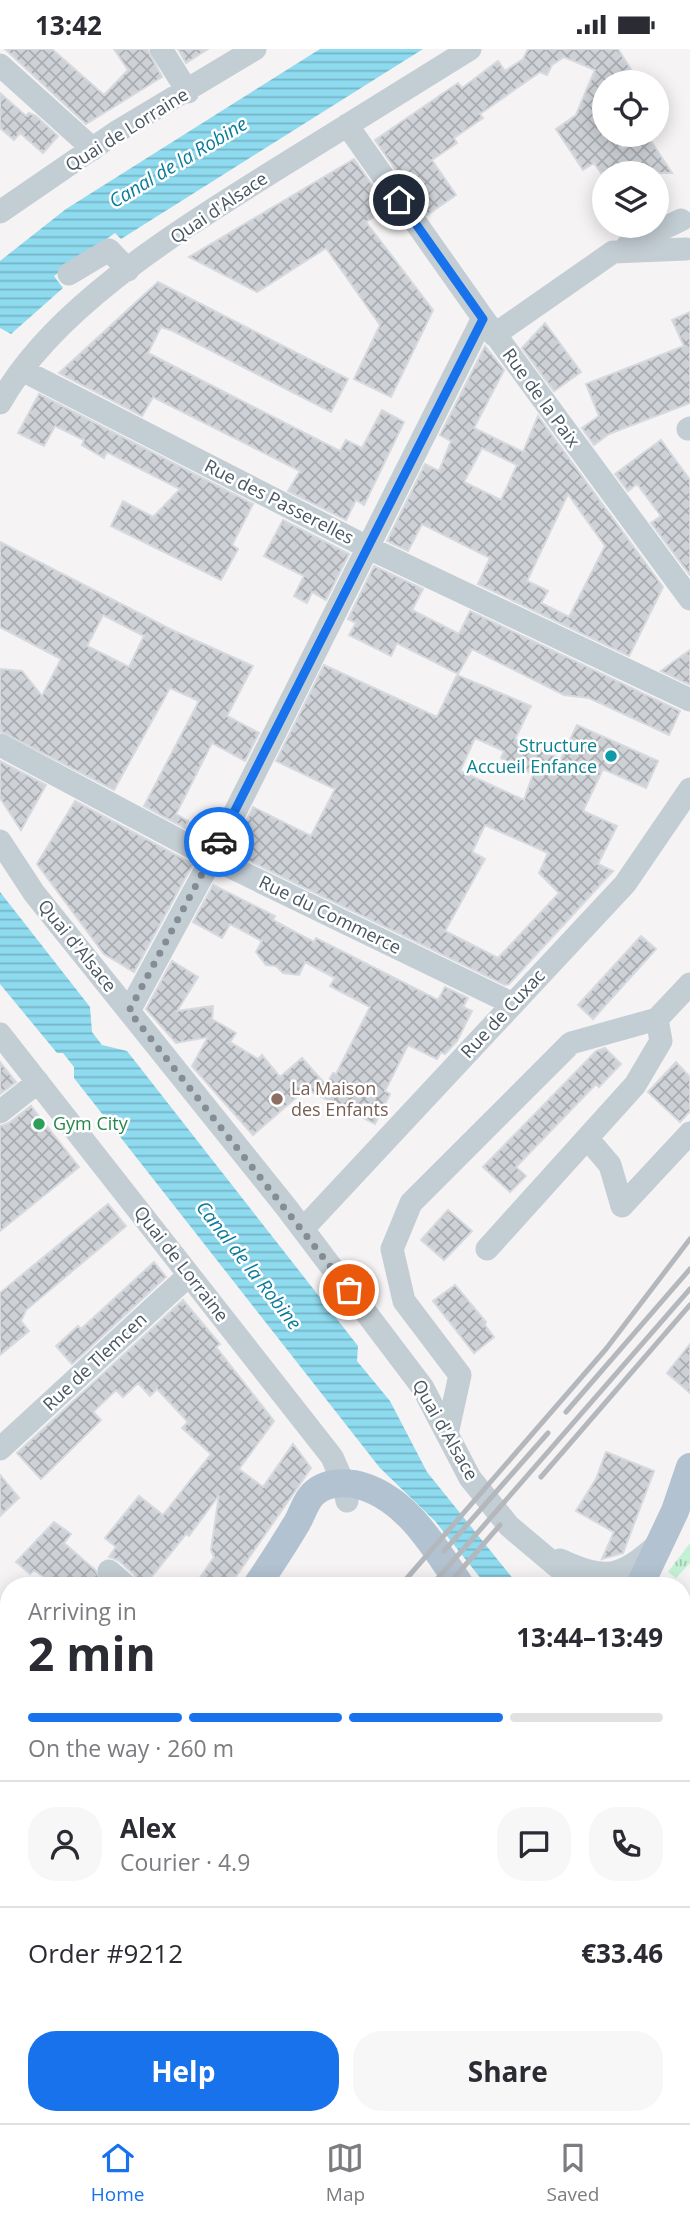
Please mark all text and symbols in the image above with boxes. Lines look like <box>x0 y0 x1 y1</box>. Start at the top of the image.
text: 13:42 <box>35 7 102 43</box>
map controls <box>592 70 669 238</box>
button: locate <box>592 70 669 147</box>
street label: Quai de Lorraine <box>60 82 192 177</box>
water label: Canal de la Robine <box>104 110 252 214</box>
button: layers <box>592 161 669 238</box>
street label: Quai d'Alsace <box>165 166 272 249</box>
pin <box>369 170 429 230</box>
icon: home <box>380 181 418 219</box>
street label: Rue de la Paix <box>498 343 586 452</box>
street label: Rue des Passerelles <box>201 453 358 549</box>
place label: Structure Accueil Enfance <box>467 733 597 778</box>
marker: Structure Accueil Enfance <box>603 748 619 764</box>
courier <box>184 807 254 877</box>
icon: car <box>200 823 238 861</box>
street label: Rue du Commerce <box>255 869 406 959</box>
street label: Quai d'Alsace <box>33 894 122 997</box>
street label: Rue de Cuxac <box>455 963 550 1063</box>
place label: La Maison des Enfants <box>291 1076 389 1121</box>
marker: La Maison des Enfants <box>269 1091 285 1107</box>
place label: Gym City <box>53 1111 129 1135</box>
marker: Gym City <box>31 1116 47 1132</box>
water label: Canal de la Robine <box>190 1195 308 1335</box>
street label: Quai de Lorraine <box>129 1201 235 1326</box>
pin <box>319 1260 379 1320</box>
icon: bag <box>330 1271 368 1309</box>
street label: Rue de Tlemcen <box>37 1307 151 1416</box>
street label: Quai d'Alsace <box>407 1375 484 1484</box>
text: Arriving in <box>28 1595 137 1627</box>
text: 13:44–13:49 <box>516 1619 663 1655</box>
text: 2 min <box>28 1622 156 1684</box>
text: On the way · 260 m <box>28 1732 234 1764</box>
button: person <box>28 1807 102 1881</box>
button: chat <box>497 1807 571 1881</box>
button: phone <box>589 1807 663 1881</box>
text: Alex <box>120 1810 176 1846</box>
text: Courier · 4.9 <box>120 1846 250 1878</box>
text: Order #9212 <box>28 1935 183 1971</box>
text: €33.46 <box>581 1935 663 1971</box>
button: Help <box>28 2031 339 2111</box>
button: Share <box>353 2031 663 2111</box>
tab: Home <box>91 2139 144 2207</box>
tab: Map <box>326 2139 365 2207</box>
tab: Saved <box>547 2139 599 2207</box>

